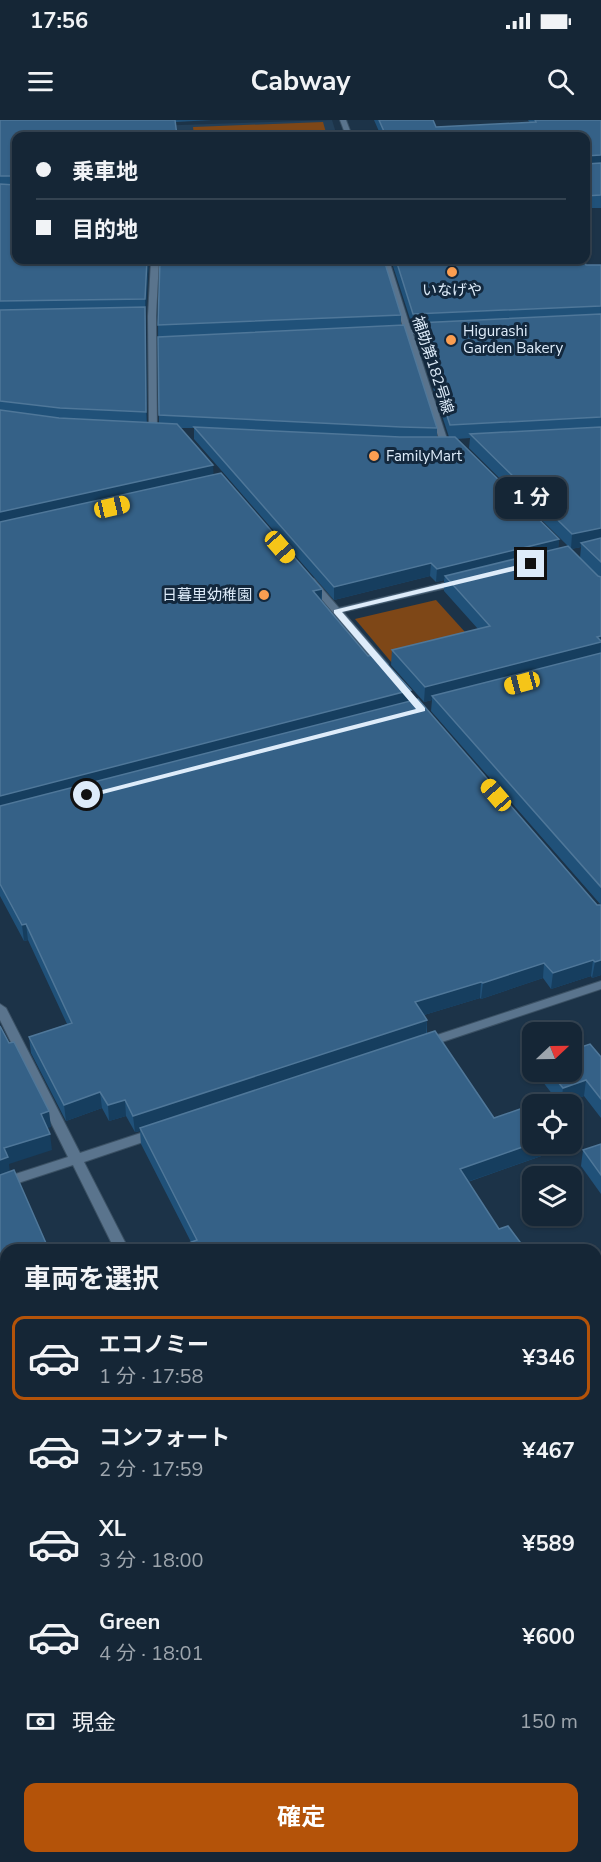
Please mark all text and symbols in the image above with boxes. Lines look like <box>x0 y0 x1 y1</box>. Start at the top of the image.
text: 17:56 <box>30 6 88 36</box>
text: Cabway <box>250 63 351 100</box>
icon: menu <box>24 65 57 98</box>
icon: search <box>544 65 577 98</box>
text: 乗車地 <box>72 157 138 187</box>
text: 目的地 <box>72 215 138 245</box>
marker: いなげや <box>445 265 459 279</box>
place label: いなげや <box>422 280 482 300</box>
street label: 補助第182号線 <box>408 313 458 417</box>
place label: Higurashi Garden Bakery <box>463 321 563 358</box>
marker: Higurashi Garden Bakery <box>444 333 458 347</box>
place label: FamilyMart <box>386 446 463 466</box>
marker: FamilyMart <box>367 449 381 463</box>
callout: 1 分 <box>495 477 567 519</box>
text: 1 分 <box>512 484 550 511</box>
car <box>92 494 132 520</box>
car <box>261 528 299 566</box>
route end <box>517 550 544 577</box>
place label: 日暮里幼稚園 <box>162 585 252 605</box>
marker: 日暮里幼稚園 <box>257 588 271 602</box>
car <box>502 670 542 696</box>
car <box>477 776 515 814</box>
route start <box>73 781 100 808</box>
north arrow <box>522 1022 582 1082</box>
map controls <box>522 1022 582 1226</box>
button: locate <box>522 1094 582 1154</box>
button: layers <box>522 1166 582 1226</box>
text: 車両を選択 <box>24 1261 159 1298</box>
text: エコノミー <box>99 1330 209 1360</box>
icon: car <box>27 1331 81 1385</box>
text: ¥346 <box>522 1343 575 1373</box>
text: 1 分 · 17:58 <box>99 1363 204 1390</box>
text: コンフォート <box>99 1423 230 1453</box>
icon: car <box>27 1424 81 1478</box>
text: ¥467 <box>522 1436 575 1466</box>
text: 2 分 · 17:59 <box>99 1456 204 1483</box>
text: XL <box>99 1514 126 1544</box>
icon: car <box>27 1517 81 1571</box>
text: ¥589 <box>522 1529 575 1559</box>
text: 3 分 · 18:00 <box>99 1547 204 1574</box>
text: Green <box>99 1607 160 1637</box>
icon: car <box>27 1610 81 1664</box>
text: ¥600 <box>522 1622 575 1652</box>
text: 4 分 · 18:01 <box>99 1640 204 1667</box>
icon: cash <box>24 1705 57 1738</box>
text: 現金 <box>72 1708 116 1738</box>
text: 150 m <box>520 1708 578 1735</box>
button: 確定 <box>24 1783 578 1852</box>

